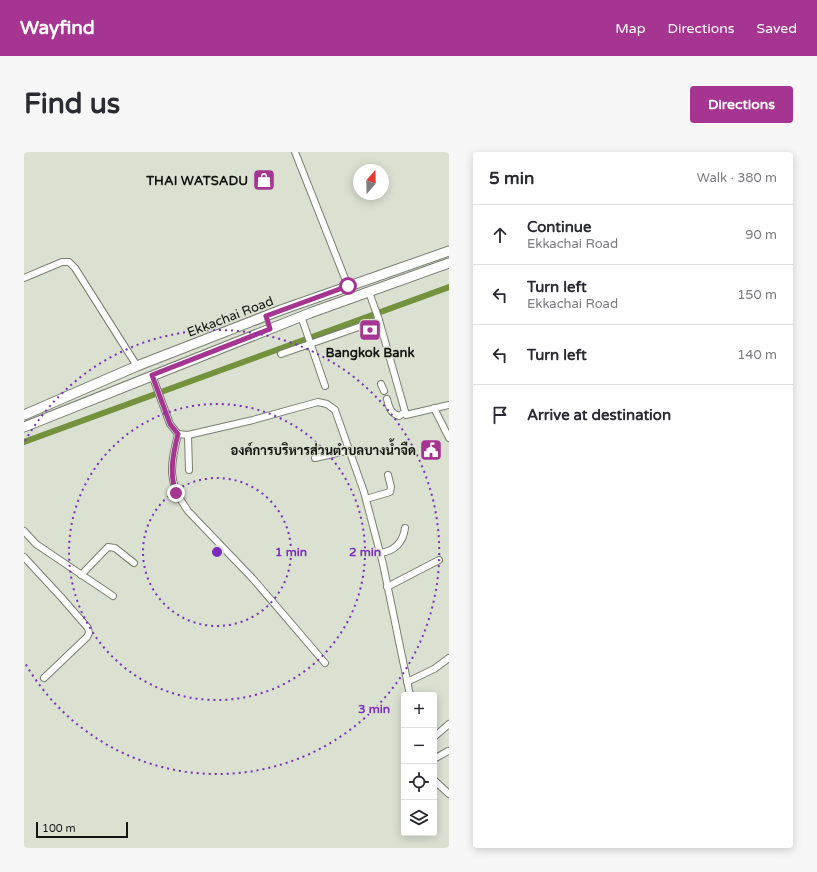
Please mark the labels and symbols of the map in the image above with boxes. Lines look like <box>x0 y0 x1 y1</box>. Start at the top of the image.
north arrow <box>353 164 389 200</box>
shop icon: THAI WATSADU <box>251 167 277 193</box>
place label: THAI WATSADU <box>145 173 248 189</box>
route start <box>339 277 357 295</box>
street label: Ekkachai Road <box>185 293 276 341</box>
bank icon: Bangkok Bank <box>357 317 383 343</box>
place label: Bangkok Bank <box>325 345 415 361</box>
public building icon: องค์การบริหารส่วนตำบลบางน้ำจืด <box>418 437 444 463</box>
place label: องค์การบริหารส่วนตำบลบางน้ำจืด <box>230 438 416 459</box>
route end <box>167 484 185 502</box>
centre of rings <box>210 545 224 559</box>
text: 1 min <box>275 545 307 559</box>
text: 2 min <box>349 545 381 559</box>
text: 3 min <box>358 702 390 716</box>
scale bar <box>36 820 128 839</box>

